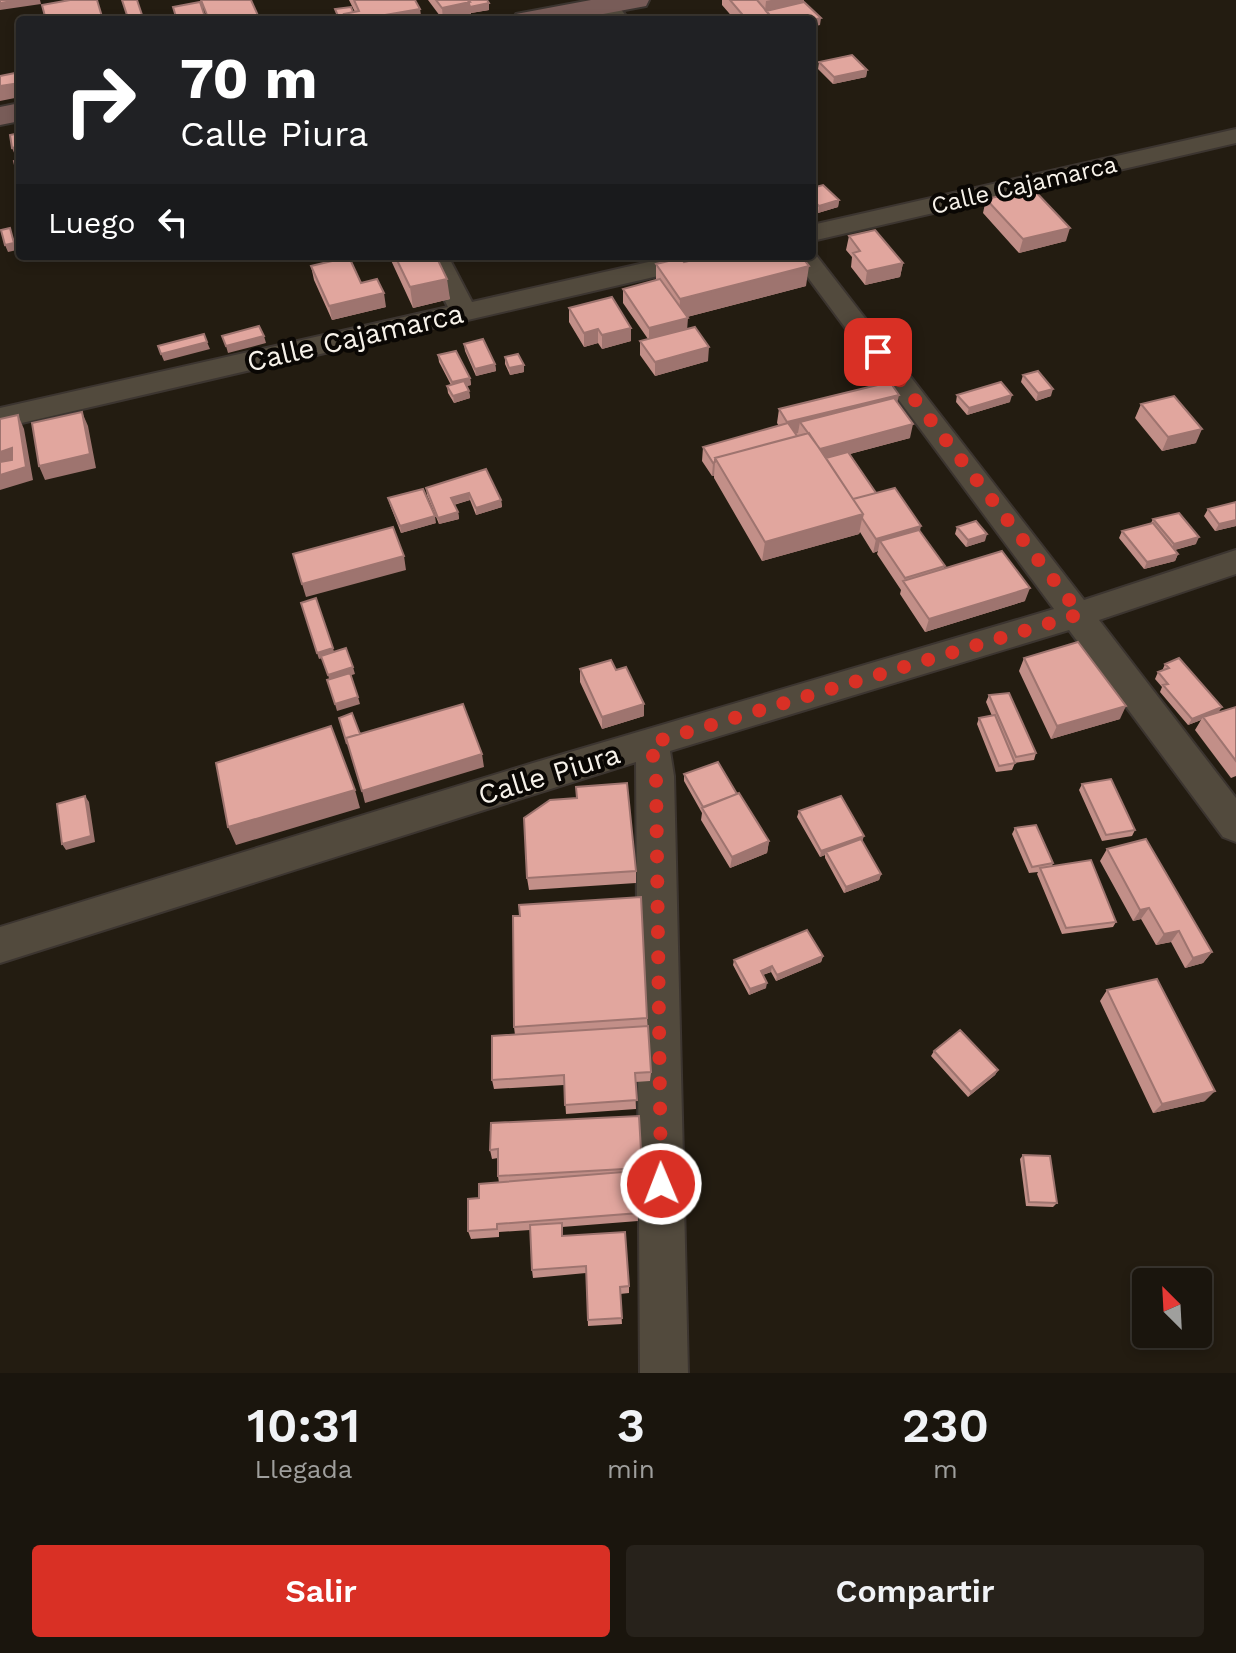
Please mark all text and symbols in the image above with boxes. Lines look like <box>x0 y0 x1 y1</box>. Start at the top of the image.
text: 70 m <box>180 46 317 112</box>
icon: right <box>48 48 152 152</box>
text: Calle Piura <box>180 113 368 155</box>
street label: Calle Cajamarca <box>928 150 1120 220</box>
icon: left <box>151 200 195 244</box>
text: Luego <box>48 205 135 240</box>
street label: Calle Cajamarca <box>244 296 467 378</box>
pin <box>844 318 912 386</box>
icon: arrive <box>856 330 900 374</box>
street label: Calle Piura <box>474 737 624 812</box>
position arrow <box>619 1142 703 1226</box>
north arrow <box>1132 1268 1212 1348</box>
map controls <box>1132 1268 1212 1348</box>
text: 10:31 <box>247 1397 360 1454</box>
text: 3 <box>617 1397 645 1454</box>
text: 230 <box>902 1397 989 1454</box>
text: Llegada <box>255 1454 353 1484</box>
text: min <box>607 1454 655 1484</box>
text: m <box>933 1454 958 1484</box>
button: Salir <box>32 1545 610 1637</box>
button: Compartir <box>626 1545 1204 1637</box>

